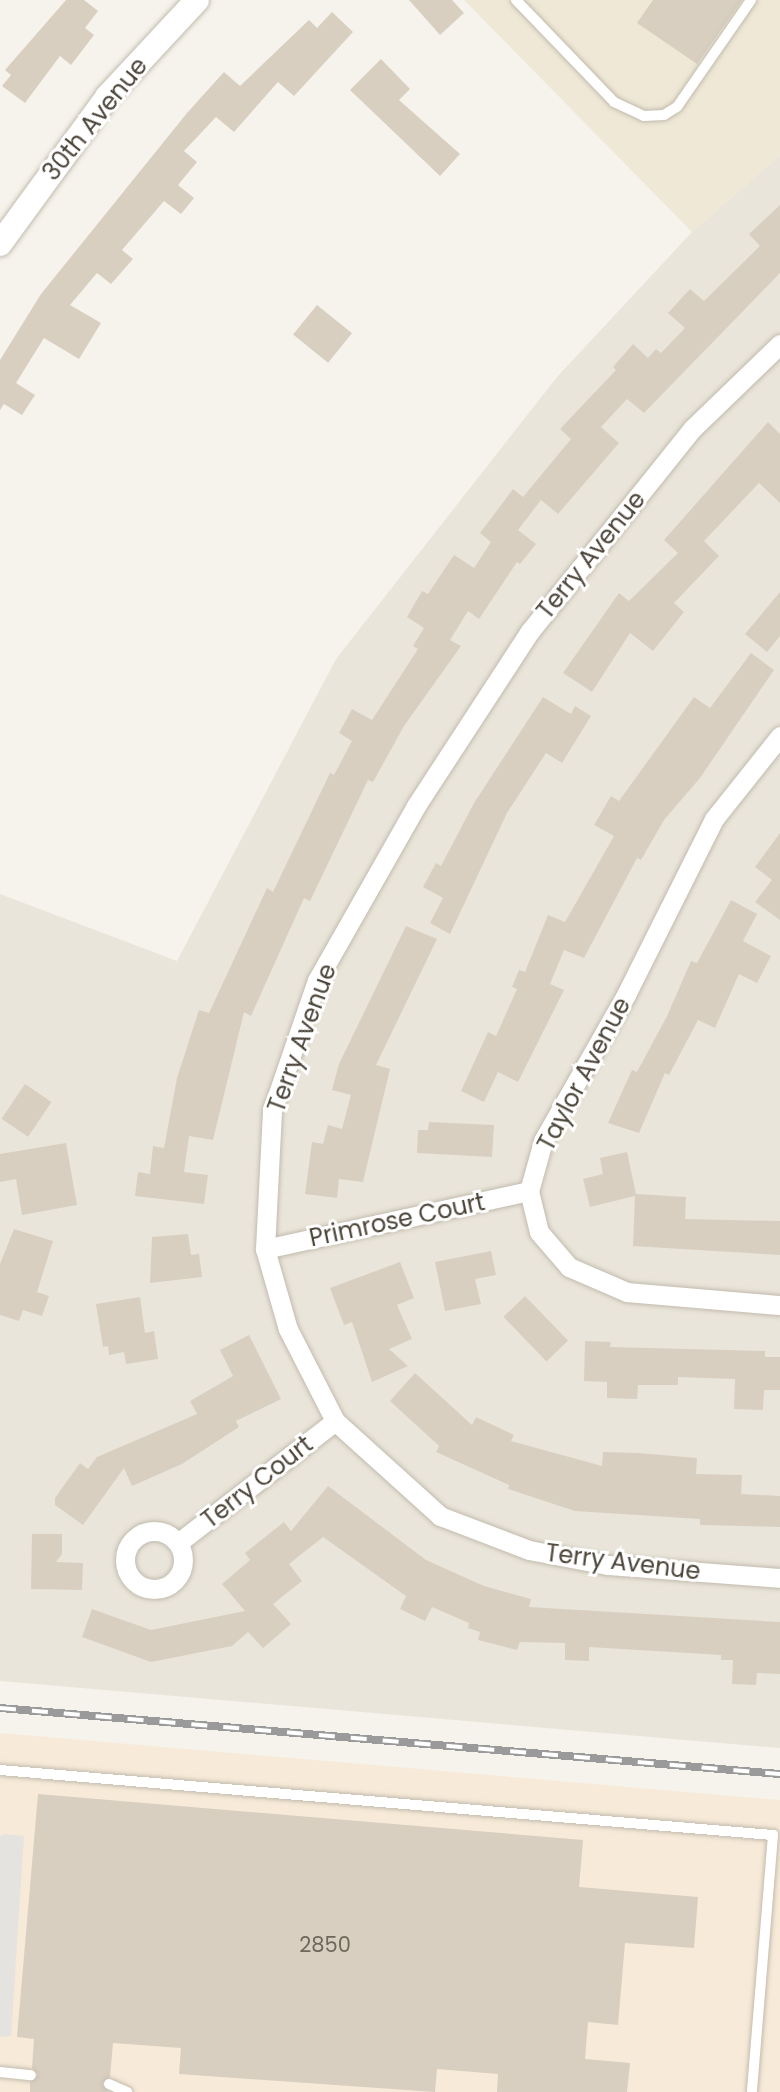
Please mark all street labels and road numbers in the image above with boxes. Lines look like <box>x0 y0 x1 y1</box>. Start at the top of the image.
street label: 30th Avenue <box>37 52 153 186</box>
street label: Terry Avenue <box>531 485 651 625</box>
street label: Terry Avenue <box>262 960 342 1116</box>
street label: Taylor Avenue <box>532 992 636 1156</box>
street label: Primrose Court <box>307 1187 487 1253</box>
street label: Terry Court <box>196 1430 318 1534</box>
street label: Terry Avenue <box>544 1538 702 1586</box>

